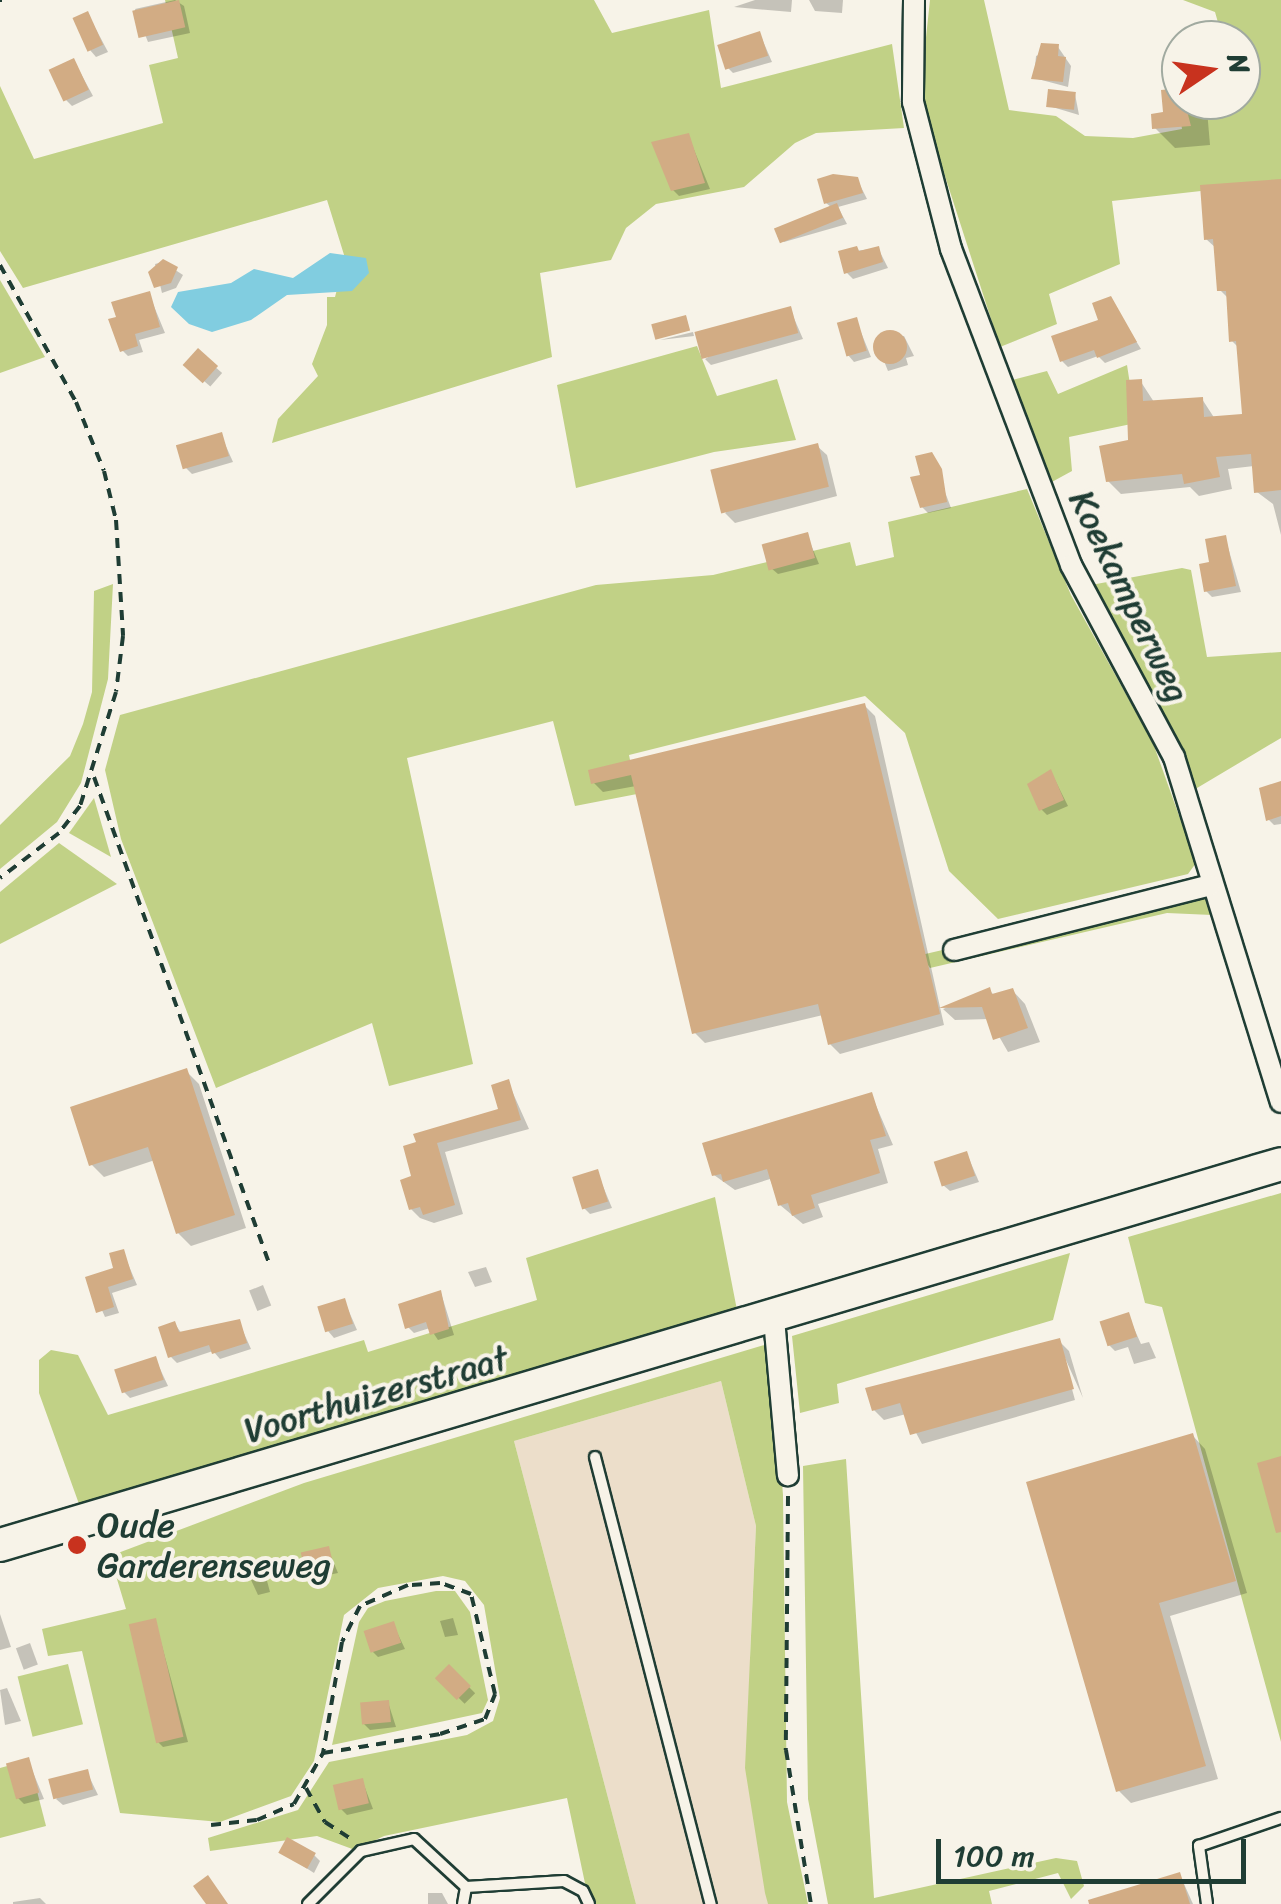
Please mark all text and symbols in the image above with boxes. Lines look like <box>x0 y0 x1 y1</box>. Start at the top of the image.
north arrow <box>1161 20 1261 120</box>
text: N <box>1213 49 1265 79</box>
street label: Koekamperweg <box>1061 483 1199 709</box>
street label: Voorthuizerstraat <box>239 1336 513 1452</box>
place label: Oude Garderenseweg <box>97 1504 331 1586</box>
marker: Oude Garderenseweg <box>66 1534 88 1556</box>
scale bar <box>941 1819 1251 1881</box>
text: 100 m <box>953 1829 1035 1883</box>

